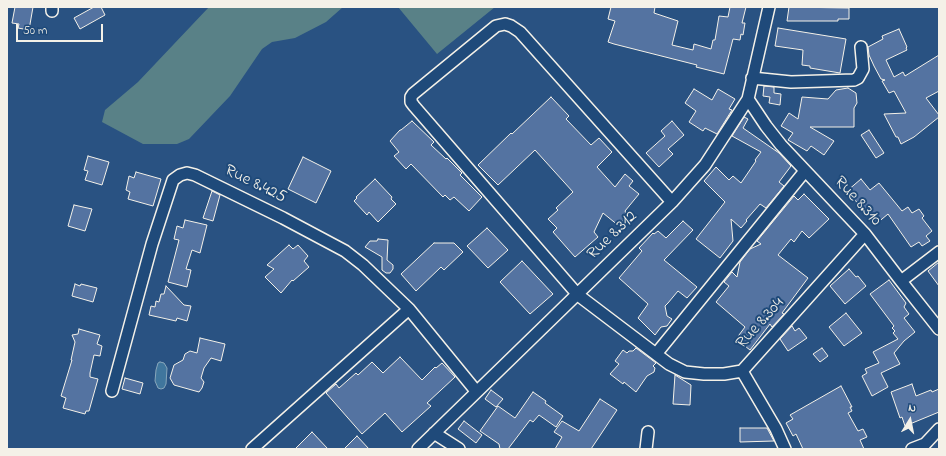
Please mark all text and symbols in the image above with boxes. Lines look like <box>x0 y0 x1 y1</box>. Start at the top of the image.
scale bar <box>18 16 105 42</box>
text: 50 m <box>23 22 47 40</box>
street label: Rue 8.425 <box>221 161 289 209</box>
street label: Rue 8.310 <box>829 173 885 231</box>
street label: Rue 8.312 <box>584 207 642 265</box>
street label: Rue 8.304 <box>733 294 789 354</box>
north arrow <box>890 400 930 440</box>
text: N <box>907 400 917 417</box>

